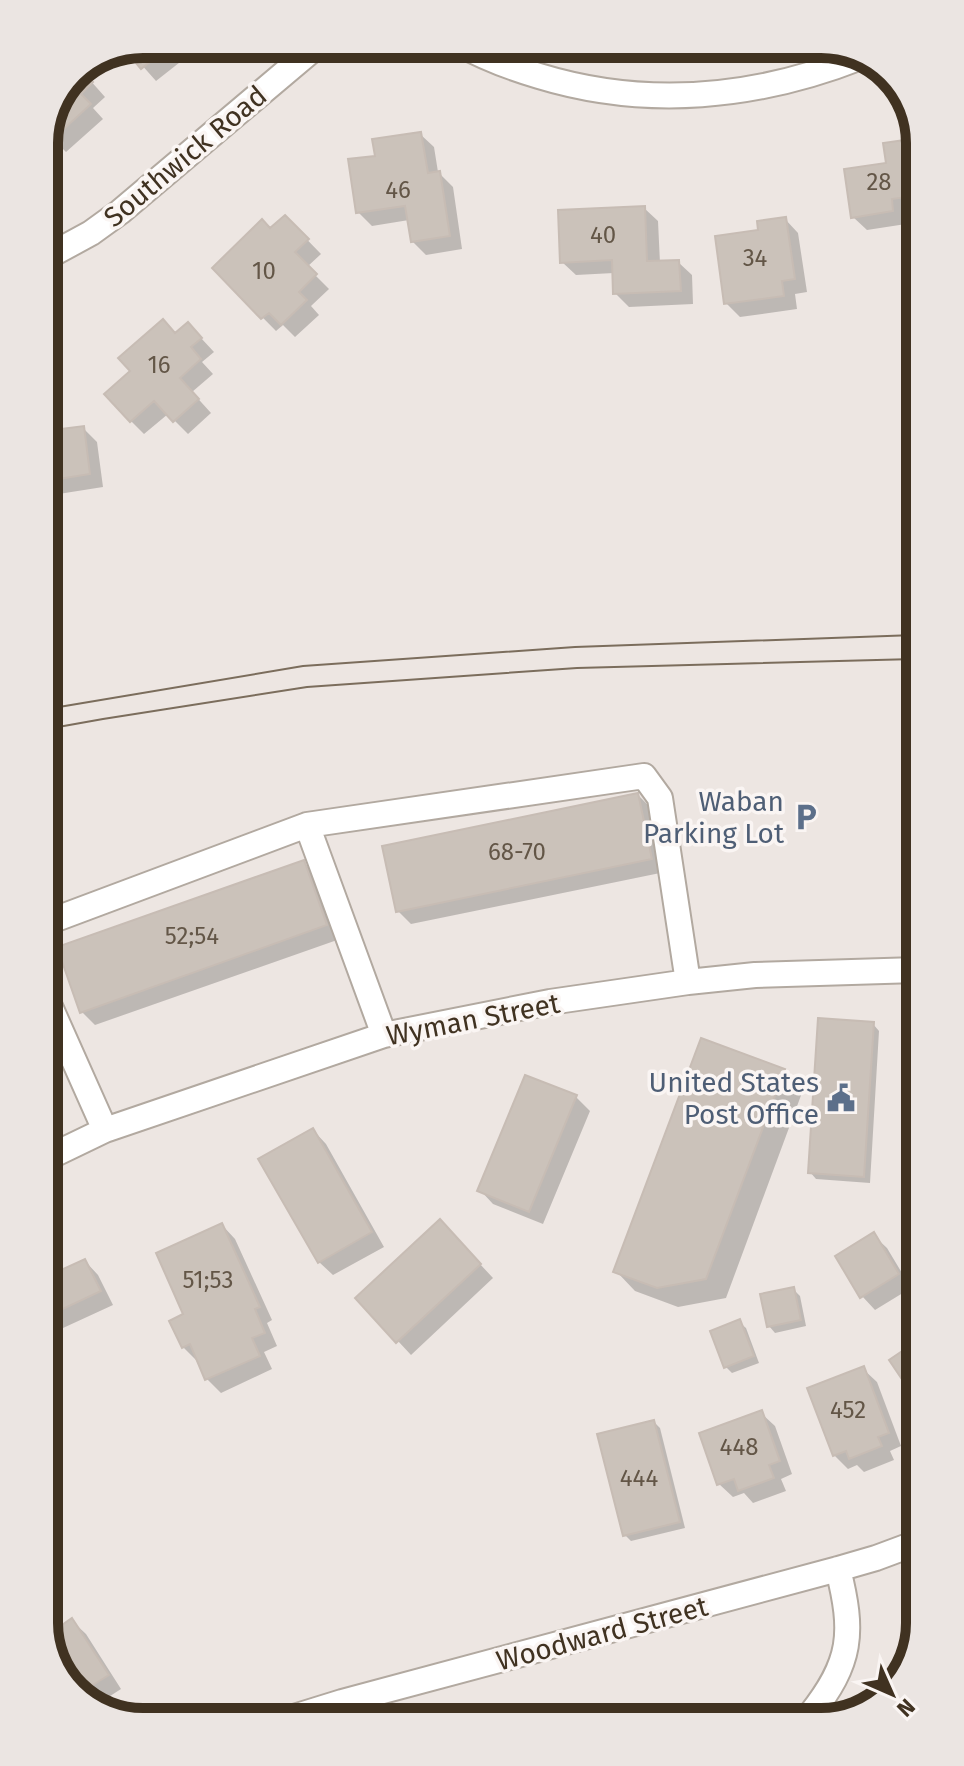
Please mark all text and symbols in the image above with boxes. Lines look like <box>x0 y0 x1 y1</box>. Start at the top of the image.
street label: Southwick Road <box>97 79 273 234</box>
house number: 28 <box>866 168 892 196</box>
house number: 46 <box>385 176 411 204</box>
house number: 40 <box>590 221 616 249</box>
house number: 34 <box>743 244 768 272</box>
house number: 10 <box>252 257 276 285</box>
house number: 16 <box>147 351 171 379</box>
place label: Waban Parking Lot <box>643 785 785 850</box>
parking icon: Waban Parking Lot <box>791 802 821 832</box>
house number: 68-70 <box>488 838 546 866</box>
house number: 52;54 <box>165 922 219 950</box>
street label: Wyman Street <box>384 986 563 1052</box>
place label: United States Post Office <box>649 1066 819 1131</box>
public building icon: United States Post Office <box>826 1083 856 1113</box>
house number: 51;53 <box>183 1266 233 1294</box>
house number: 452 <box>830 1396 866 1424</box>
house number: 448 <box>720 1433 758 1461</box>
house number: 444 <box>620 1464 658 1492</box>
street label: Woodward Street <box>493 1589 712 1678</box>
north arrow <box>852 1654 932 1734</box>
text: N <box>891 1693 920 1722</box>

